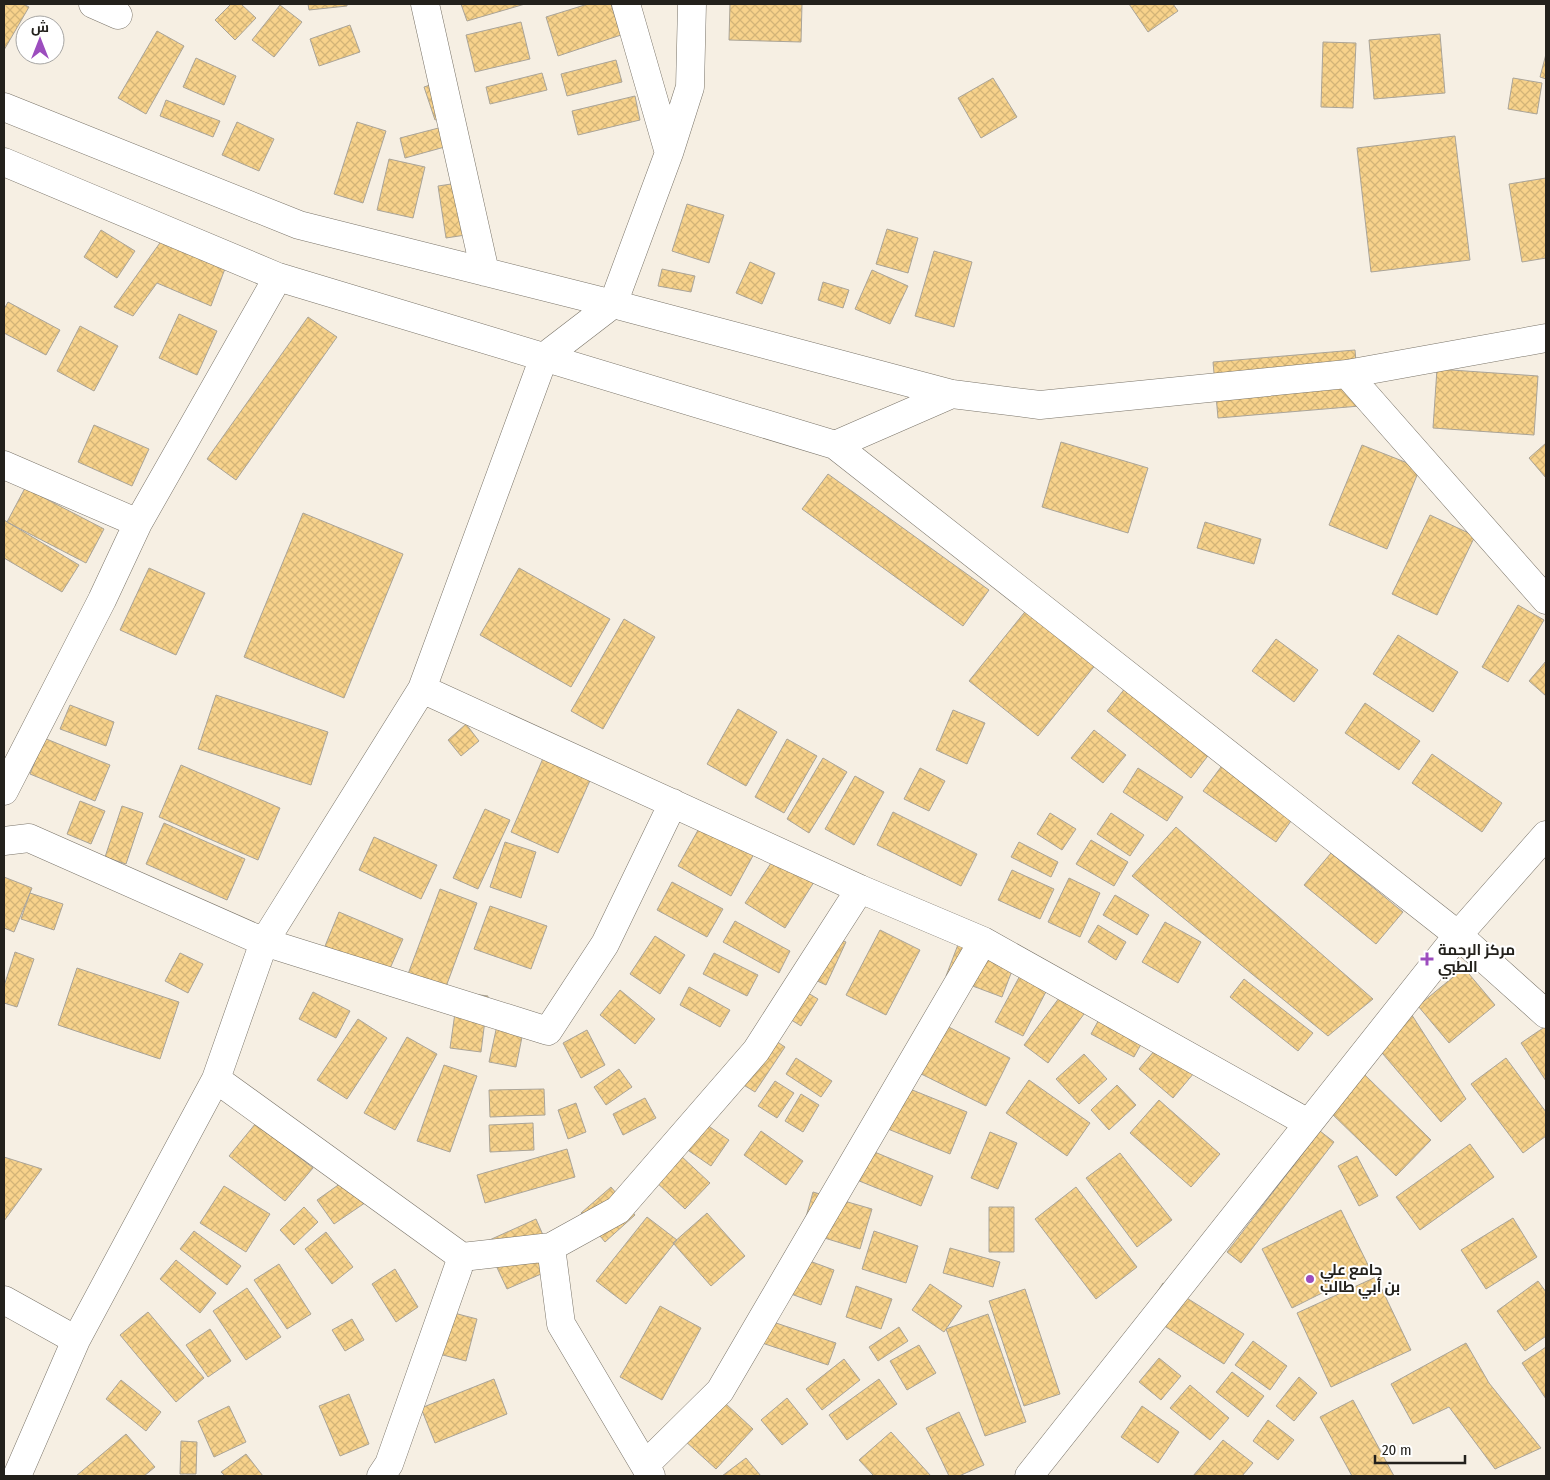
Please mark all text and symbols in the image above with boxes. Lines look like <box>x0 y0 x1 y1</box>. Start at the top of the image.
north arrow <box>15 15 65 65</box>
text: ش <box>31 19 49 36</box>
place label: مركز الرحمة الطبي <box>1438 941 1515 979</box>
marker: مركز الرحمة الطبي <box>1420 952 1434 966</box>
place label: جامع علي بن أبي طالب <box>1320 1261 1400 1299</box>
marker: جامع علي بن أبي طالب <box>1304 1273 1316 1285</box>
scale bar <box>1375 1432 1465 1464</box>
text: 20 m <box>1382 1441 1412 1459</box>

